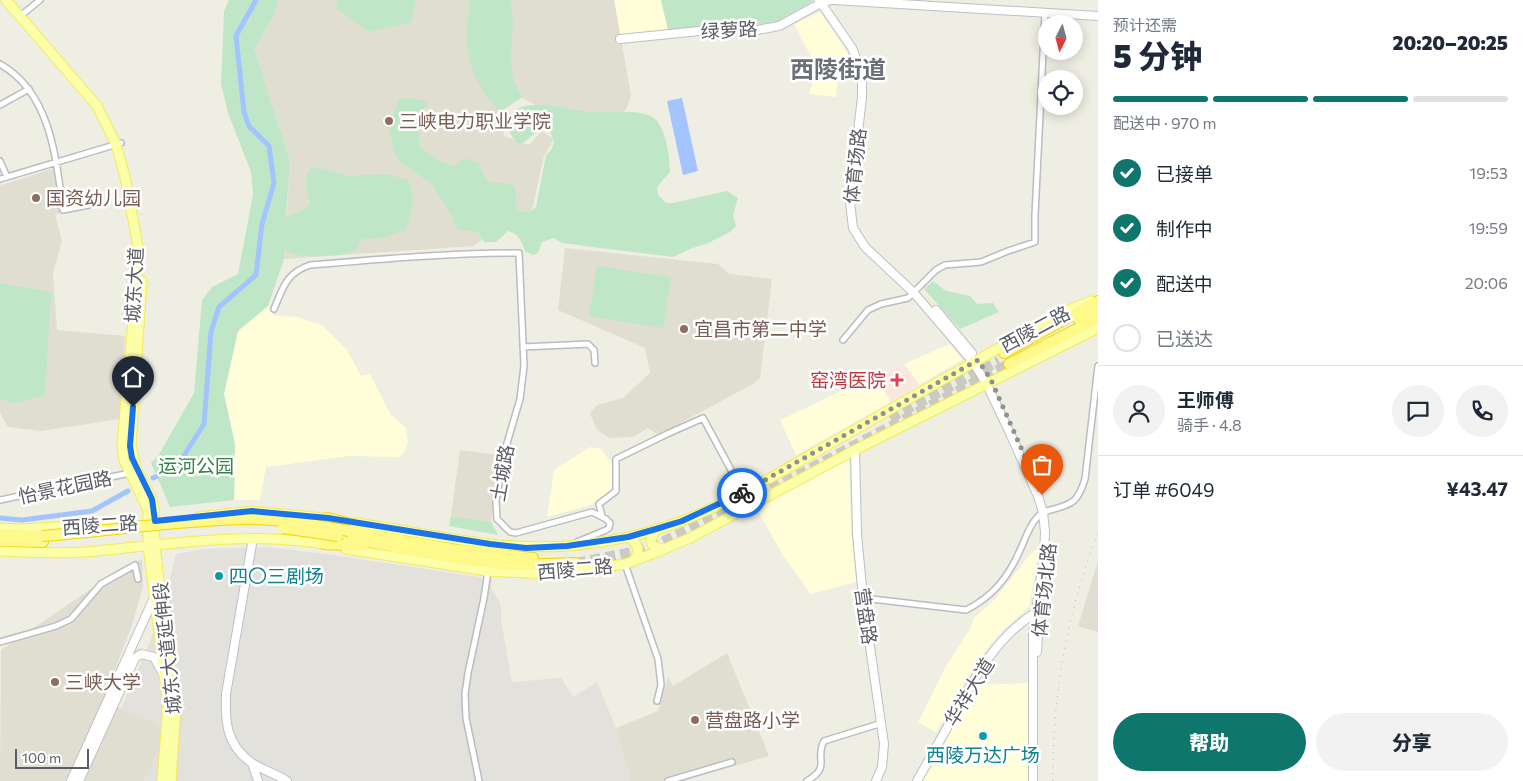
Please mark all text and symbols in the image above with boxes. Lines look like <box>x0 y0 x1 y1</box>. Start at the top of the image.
north arrow <box>1038 15 1082 60</box>
map controls <box>1038 15 1083 115</box>
text: 预计还需 <box>1113 15 1177 34</box>
street label: 绿萝路 <box>700 17 758 42</box>
text: 20:20–20:25 <box>1393 31 1508 54</box>
text: 5 分钟 <box>1113 35 1202 75</box>
district label: 西陵街道 <box>790 54 886 83</box>
button: locate <box>1038 70 1083 115</box>
place label: 三峡电力职业学院 <box>399 109 551 132</box>
text: 配送中 · 970 m <box>1113 113 1216 132</box>
marker: 三峡电力职业学院 <box>383 115 395 127</box>
street label: 体育场路 <box>839 127 870 205</box>
icon: check <box>1113 159 1141 187</box>
text: 已接单 <box>1156 162 1213 185</box>
text: 19:53 <box>1469 163 1508 182</box>
place label: 国资幼儿园 <box>46 186 141 209</box>
marker: 国资幼儿园 <box>30 192 42 204</box>
icon: check <box>1113 214 1141 242</box>
text: 制作中 <box>1156 217 1213 240</box>
text: 19:59 <box>1469 218 1508 237</box>
street label: 城东大道 <box>120 246 147 324</box>
icon: check <box>1113 269 1141 297</box>
text: 配送中 <box>1156 272 1213 295</box>
text: 20:06 <box>1465 273 1508 292</box>
street label: 西陵二路 <box>996 301 1074 357</box>
place label: 宜昌市第二中学 <box>694 317 827 340</box>
marker: 宜昌市第二中学 <box>678 323 690 335</box>
text: 已送达 <box>1156 327 1213 350</box>
pin <box>112 356 154 407</box>
icon: home <box>119 363 147 391</box>
place label: 窑湾医院 <box>810 368 886 391</box>
marker: 窑湾医院 <box>890 373 904 387</box>
button: person <box>1113 385 1165 437</box>
button: chat <box>1392 385 1444 437</box>
button: phone <box>1456 385 1508 437</box>
text: 王师傅 <box>1177 388 1234 411</box>
text: 骑手 · 4.8 <box>1177 415 1242 434</box>
street label: 土城路 <box>485 443 518 503</box>
pin <box>1021 444 1063 495</box>
icon: bag <box>1028 451 1056 479</box>
park label: 运河公园 <box>158 454 234 477</box>
street label: 怡景花园路 <box>16 465 114 508</box>
courier <box>717 468 767 518</box>
text: ¥43.47 <box>1447 477 1508 500</box>
text: 订单 #6049 <box>1113 478 1214 501</box>
icon: bike <box>728 479 756 507</box>
street label: 西陵二路 <box>61 510 139 539</box>
street label: 体育场北路 <box>1027 541 1060 638</box>
street label: 西陵二路 <box>536 554 614 583</box>
place label: 四〇三剧场 <box>229 564 324 587</box>
marker: 四〇三剧场 <box>213 570 225 582</box>
street label: 城东大道延伸段 <box>148 581 185 715</box>
street label: 营盘路 <box>851 586 882 646</box>
street label: 华祥大道 <box>939 653 998 730</box>
place label: 三峡大学 <box>65 670 141 693</box>
marker: 三峡大学 <box>49 676 61 688</box>
place label: 营盘路小学 <box>705 708 800 731</box>
button: 帮助 <box>1113 713 1306 771</box>
button: 分享 <box>1316 713 1508 771</box>
marker: 营盘路小学 <box>689 714 701 726</box>
marker: 西陵万达广场 <box>977 730 989 742</box>
place label: 西陵万达广场 <box>926 743 1040 766</box>
scale bar <box>15 746 89 769</box>
text: 100 m <box>22 749 61 766</box>

